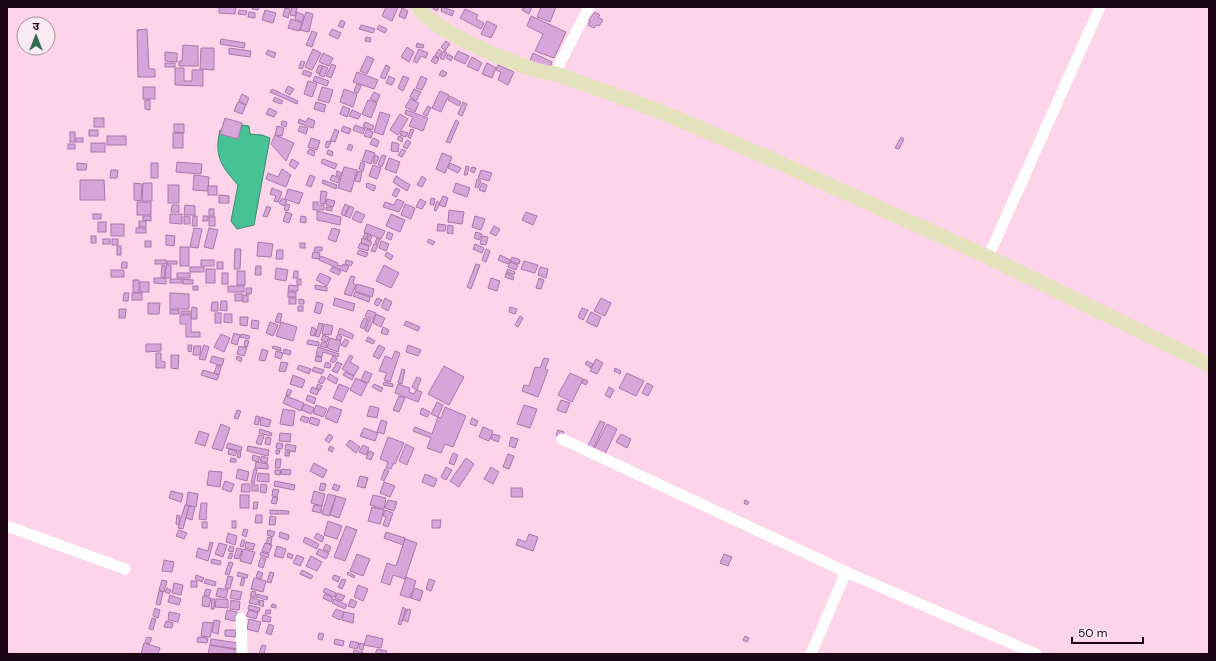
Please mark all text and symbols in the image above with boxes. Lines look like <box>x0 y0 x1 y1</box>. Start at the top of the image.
north arrow <box>16 16 56 56</box>
text: उ <box>33 19 40 33</box>
scale bar <box>1072 619 1143 645</box>
text: 50 m <box>1078 625 1107 641</box>

